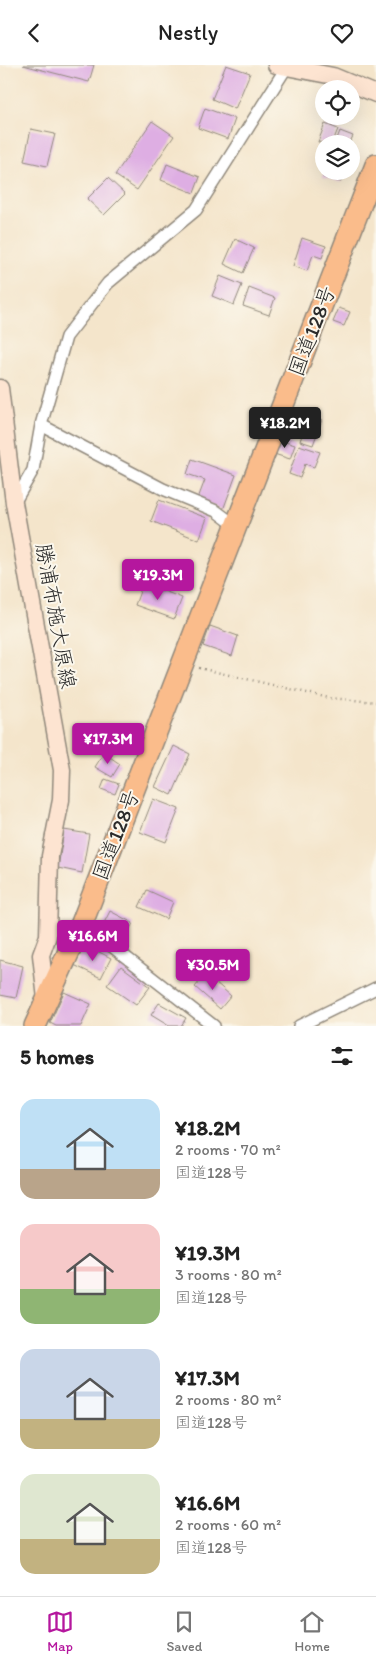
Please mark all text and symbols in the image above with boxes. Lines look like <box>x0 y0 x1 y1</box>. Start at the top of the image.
icon: back <box>20 19 48 47</box>
text: Nestly <box>158 19 218 46</box>
icon: heart <box>328 19 356 47</box>
map controls <box>315 80 360 180</box>
button: locate <box>315 80 360 125</box>
button: layers <box>315 135 360 180</box>
street label: 国道128号 <box>283 282 340 380</box>
pin: ¥18.2M <box>244 407 326 449</box>
text: ¥18.2M <box>260 413 310 432</box>
street label: 勝浦布施大原線 <box>31 541 82 690</box>
pin: ¥19.3M <box>117 559 199 601</box>
text: ¥19.3M <box>133 565 183 584</box>
pin: ¥17.3M <box>67 723 149 765</box>
text: ¥17.3M <box>83 729 133 748</box>
street label: 国道128号 <box>87 786 144 884</box>
pin: ¥16.6M <box>52 919 134 962</box>
text: ¥16.6M <box>68 926 118 945</box>
pin: ¥30.5M <box>172 949 254 991</box>
text: ¥30.5M <box>187 955 239 974</box>
icon: filters <box>328 1042 356 1070</box>
text: 5 homes <box>20 1044 94 1069</box>
text: ¥18.2M <box>175 1115 241 1140</box>
icon: home <box>60 1119 120 1179</box>
text: 2 rooms · 70 m² <box>175 1140 281 1159</box>
text: 国道128号 <box>175 1163 248 1182</box>
text: ¥19.3M <box>175 1240 241 1265</box>
icon: home <box>60 1244 120 1304</box>
text: 3 rooms · 80 m² <box>175 1265 282 1284</box>
text: 国道128号 <box>175 1288 248 1307</box>
text: ¥17.3M <box>175 1365 240 1390</box>
icon: home <box>60 1369 120 1429</box>
text: 2 rooms · 80 m² <box>175 1390 281 1409</box>
text: 国道128号 <box>175 1413 248 1432</box>
text: ¥16.6M <box>175 1490 240 1515</box>
icon: home <box>60 1494 120 1554</box>
text: 2 rooms · 60 m² <box>175 1515 281 1534</box>
text: 国道128号 <box>175 1538 248 1557</box>
tab: Map <box>46 1608 74 1655</box>
tab: Saved <box>166 1608 202 1655</box>
tab: Home <box>295 1608 330 1655</box>

